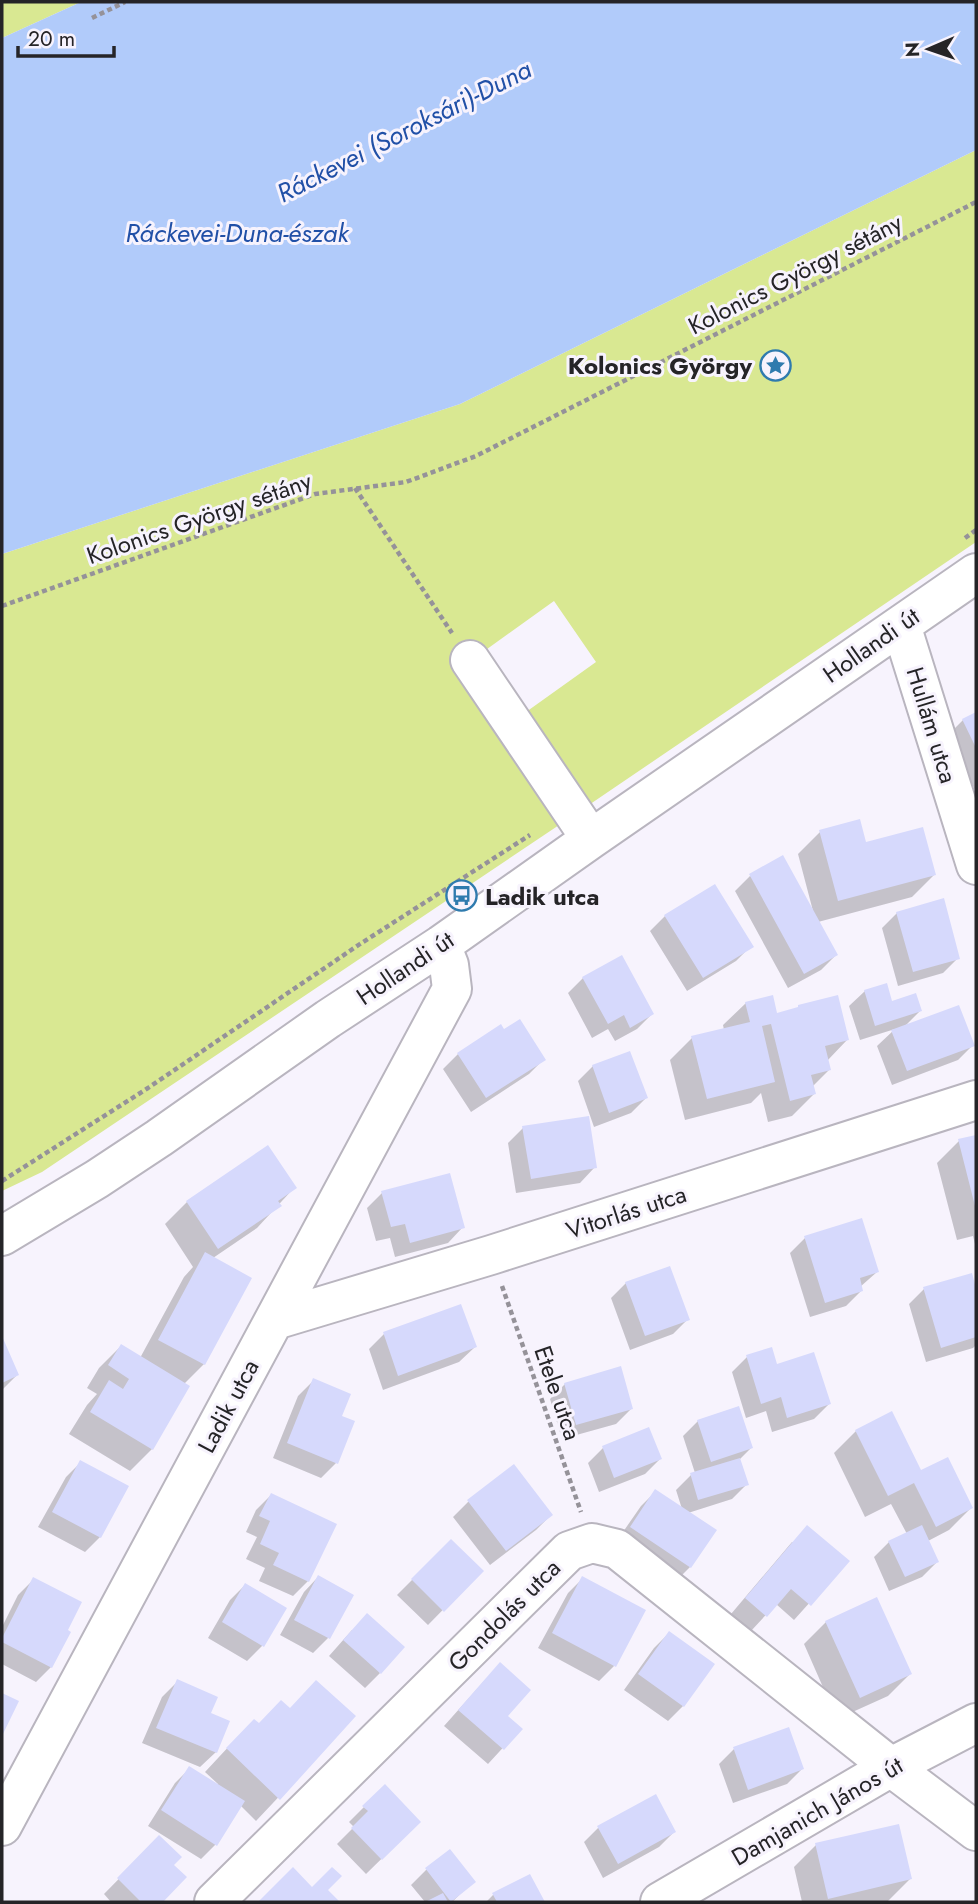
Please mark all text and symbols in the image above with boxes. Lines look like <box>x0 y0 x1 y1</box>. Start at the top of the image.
scale bar <box>18 14 114 58</box>
north arrow <box>894 14 964 84</box>
text: 20 m <box>28 24 75 54</box>
text: N <box>899 42 926 58</box>
water label: Ráckevei (Soroksári)-Duna <box>270 50 539 212</box>
street label: Kolonics György sétány <box>682 205 908 343</box>
water label: Ráckevei-Duna-észak <box>125 214 350 252</box>
place label: Kolonics György <box>568 348 752 383</box>
place icon: Kolonics György <box>758 348 792 382</box>
street label: Kolonics György sétány <box>82 463 317 573</box>
street label: Hollandi út <box>816 599 927 691</box>
street label: Hullám utca <box>898 663 966 787</box>
bus stop icon: Ladik utca <box>445 879 479 913</box>
place label: Ladik utca <box>485 879 599 914</box>
street label: Hollandi út <box>349 922 461 1014</box>
street label: Vitorlás utca <box>561 1176 691 1248</box>
street label: Etele utca <box>526 1341 590 1445</box>
street label: Ladik utca <box>189 1353 267 1459</box>
street label: Gondolás utca <box>440 1551 568 1679</box>
street label: Damjanich János út <box>725 1748 909 1874</box>

